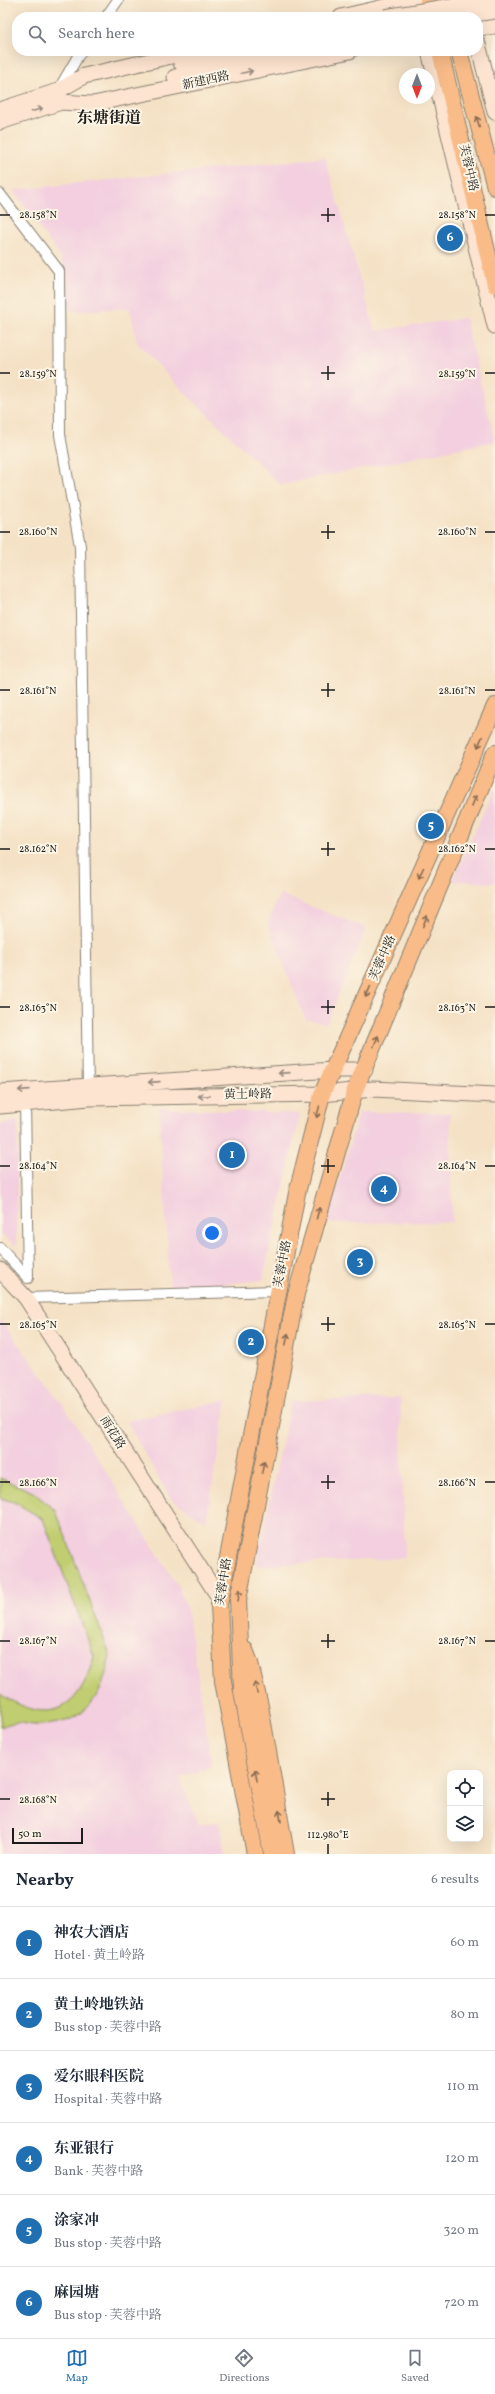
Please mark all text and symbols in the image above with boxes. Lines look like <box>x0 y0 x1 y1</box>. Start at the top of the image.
search box <box>12 12 483 56</box>
icon: search <box>26 23 48 45</box>
text: Search here <box>58 24 135 45</box>
street label: 新建西路 <box>181 68 231 94</box>
one-way arrow <box>240 68 253 76</box>
north arrow <box>399 68 435 104</box>
one-way arrow <box>30 106 43 113</box>
district label: 东塘街道 <box>77 108 141 130</box>
one-way arrow <box>474 116 481 129</box>
street label: 芙蓉中路 <box>455 143 481 193</box>
text: 28.158°N <box>19 208 57 222</box>
text: 28.158°N <box>438 208 476 222</box>
pin: 6 <box>437 223 463 253</box>
text: 28.159°N <box>19 367 57 381</box>
text: 28.159°N <box>438 367 476 381</box>
text: 28.160°N <box>19 525 58 539</box>
text: 28.160°N <box>438 525 477 539</box>
text: 28.161°N <box>20 684 57 698</box>
text: 28.161°N <box>439 684 476 698</box>
one-way arrow <box>475 735 483 747</box>
one-way arrow <box>471 795 479 807</box>
pin: 5 <box>418 811 444 841</box>
text: 28.162°N <box>19 842 58 856</box>
text: 28.162°N <box>438 842 477 856</box>
one-way arrow <box>417 867 424 879</box>
one-way arrow <box>422 915 430 927</box>
street label: 芙蓉中路 <box>366 933 400 983</box>
one-way arrow <box>364 986 371 998</box>
text: 28.163°N <box>19 1001 58 1015</box>
text: 28.163°N <box>438 1001 477 1015</box>
one-way arrow <box>373 1036 381 1048</box>
one-way arrow <box>278 1069 291 1076</box>
one-way arrow <box>148 1078 161 1085</box>
one-way arrow <box>18 1087 31 1094</box>
street label: 黄土岭路 <box>224 1087 272 1103</box>
one-way arrow <box>198 1092 211 1100</box>
one-way arrow <box>313 1105 321 1118</box>
pin: 1 <box>219 1140 245 1170</box>
text: 28.164°N <box>19 1159 58 1173</box>
text: 28.164°N <box>438 1159 477 1173</box>
pin: 4 <box>371 1174 397 1204</box>
one-way arrow <box>315 1207 322 1220</box>
your location <box>202 1223 222 1243</box>
street label: 芙蓉中路 <box>271 1239 295 1289</box>
pin: 3 <box>347 1247 373 1277</box>
text: 28.165°N <box>19 1318 57 1332</box>
text: 28.165°N <box>438 1318 476 1332</box>
pin: 2 <box>238 1327 264 1357</box>
one-way arrow <box>283 1333 291 1346</box>
street label: 雨花路 <box>96 1413 128 1453</box>
one-way arrow <box>259 1461 267 1474</box>
text: 28.166°N <box>19 1476 58 1490</box>
text: 28.166°N <box>438 1476 477 1490</box>
street label: 芙蓉中路 <box>212 1557 236 1607</box>
one-way arrow <box>235 1589 243 1602</box>
text: 28.167°N <box>19 1634 57 1648</box>
text: 28.167°N <box>438 1634 476 1648</box>
one-way arrow <box>251 1682 259 1695</box>
one-way arrow <box>252 1768 260 1781</box>
map controls <box>447 1770 483 1842</box>
button: locate <box>447 1770 483 1806</box>
text: 28.168°N <box>19 1793 58 1807</box>
button: layers <box>447 1806 483 1842</box>
one-way arrow <box>276 1809 284 1822</box>
scale bar <box>12 1826 83 1845</box>
text: 50 m <box>18 1827 42 1842</box>
text: 112.980°E <box>307 1828 349 1842</box>
text: Nearby <box>16 1869 74 1892</box>
text: 6 results <box>431 1871 479 1889</box>
text: 神农大酒店 <box>54 1923 129 1944</box>
text: 1 <box>26 1934 32 1952</box>
text: 60 m <box>451 1934 479 1952</box>
text: Hotel · 黄土岭路 <box>54 1947 145 1965</box>
text: 黄土岭地铁站 <box>54 1995 144 2016</box>
text: 2 <box>26 2006 32 2024</box>
text: 80 m <box>450 2006 479 2024</box>
text: Bus stop · 芙蓉中路 <box>54 2019 162 2037</box>
text: 爱尔眼科医院 <box>54 2067 144 2088</box>
text: 3 <box>26 2078 32 2096</box>
text: 110 m <box>447 2078 479 2096</box>
text: Hospital · 芙蓉中路 <box>54 2091 162 2109</box>
text: 东亚银行 <box>54 2139 114 2160</box>
text: 4 <box>25 2150 33 2168</box>
text: 120 m <box>445 2150 479 2168</box>
text: Bank · 芙蓉中路 <box>54 2163 143 2181</box>
text: 涂家冲 <box>54 2211 99 2232</box>
text: 5 <box>26 2222 32 2240</box>
text: 320 m <box>444 2222 479 2240</box>
text: Bus stop · 芙蓉中路 <box>54 2235 162 2253</box>
text: 麻园塘 <box>54 2283 99 2304</box>
text: 6 <box>25 2294 33 2312</box>
text: 720 m <box>444 2294 479 2312</box>
text: Bus stop · 芙蓉中路 <box>54 2307 162 2325</box>
tab: Map <box>66 2347 88 2386</box>
tab: Directions <box>219 2347 270 2386</box>
tab: Saved <box>401 2347 429 2386</box>

